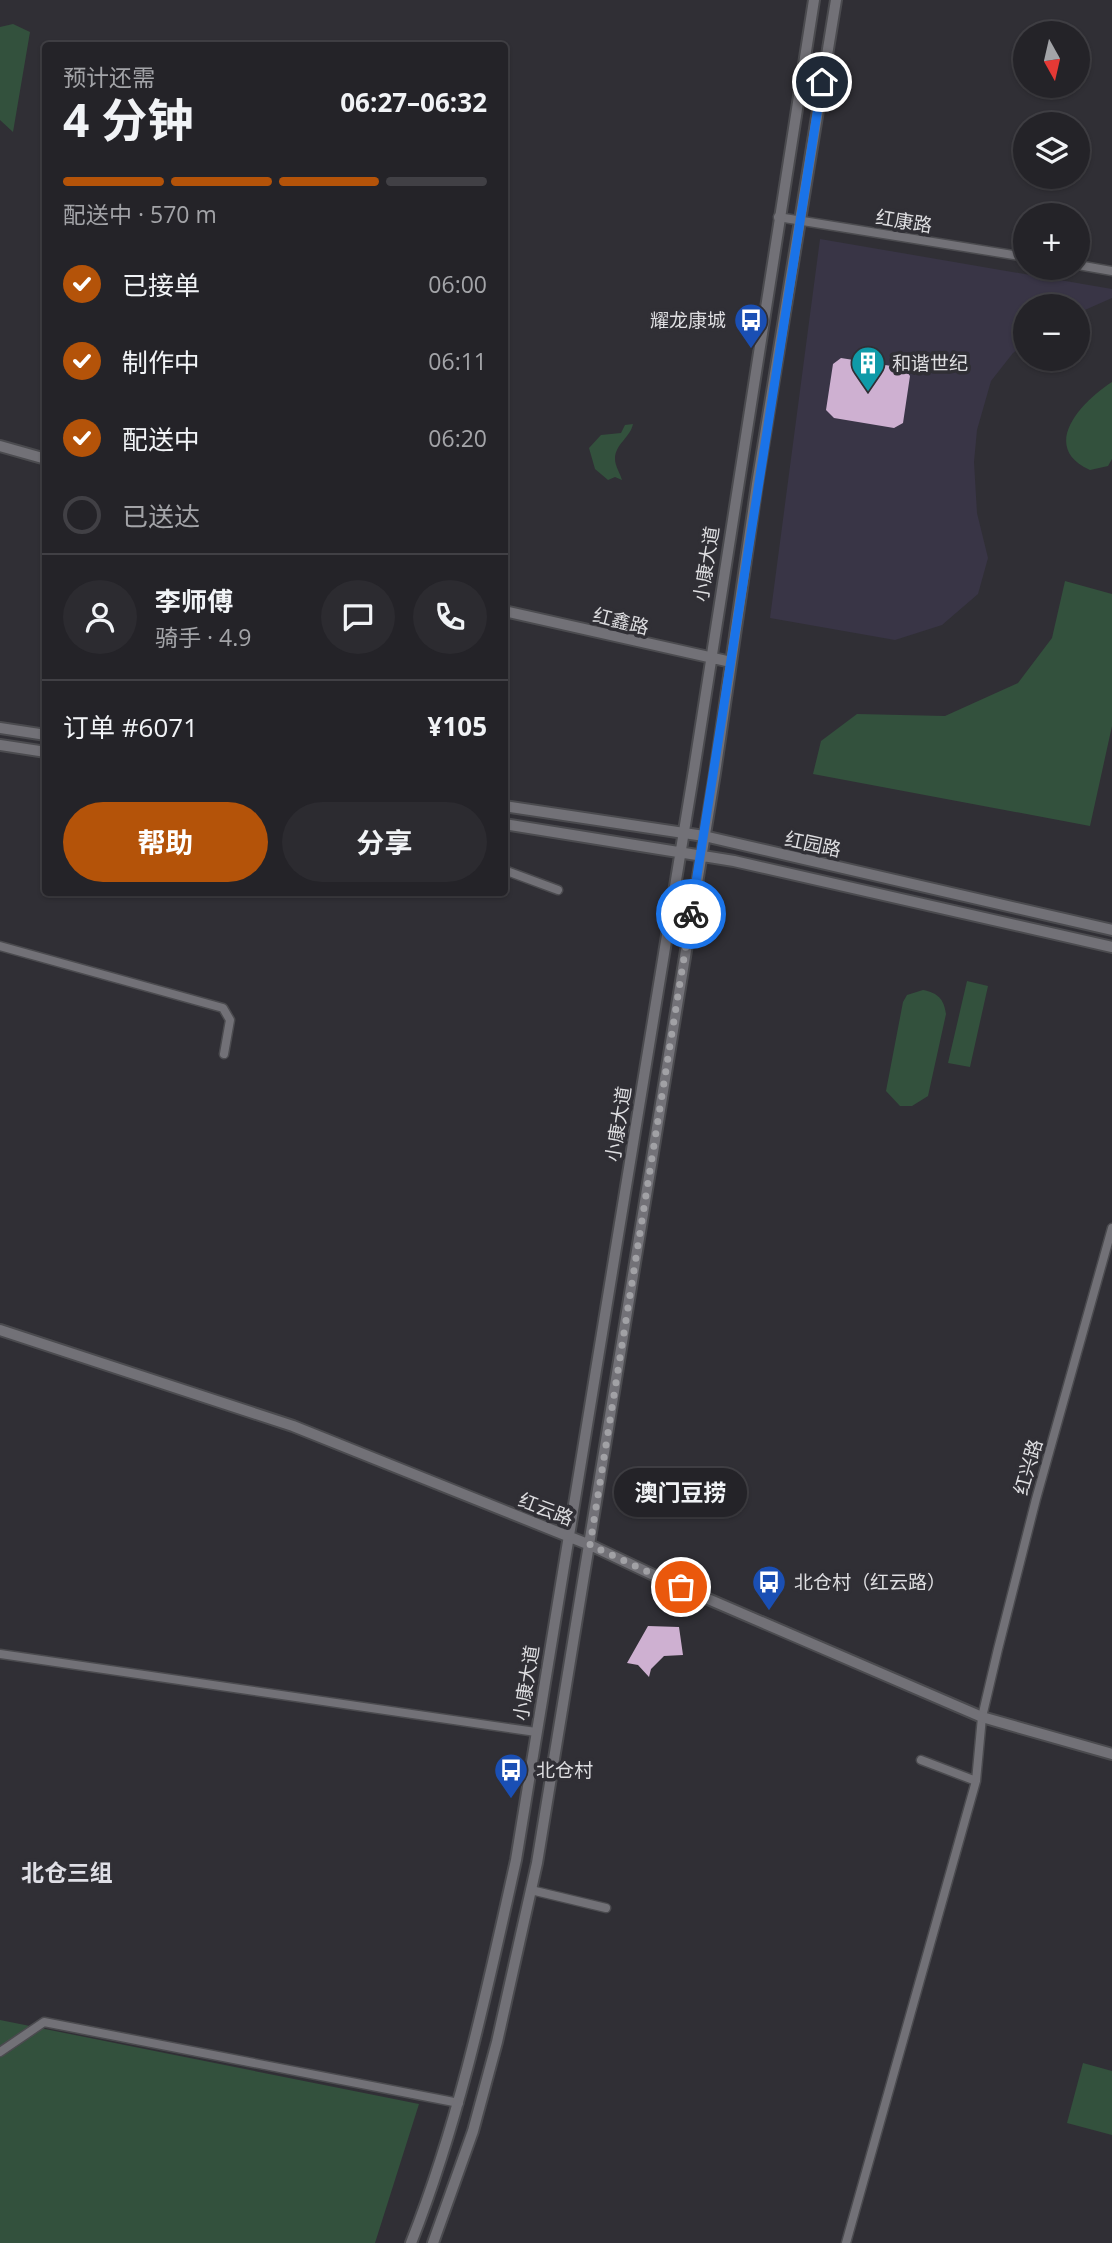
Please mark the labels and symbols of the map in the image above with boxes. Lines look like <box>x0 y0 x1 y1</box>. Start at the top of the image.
north arrow <box>1013 21 1090 98</box>
pin <box>792 52 852 112</box>
street label: 红康路 <box>874 204 934 238</box>
bus stop icon: 耀龙康城 <box>732 301 770 350</box>
place label: 耀龙康城 <box>650 307 726 333</box>
building icon: 和谐世纪 <box>849 344 887 393</box>
place label: 和谐世纪 <box>892 350 968 376</box>
street label: 小康大道 <box>687 524 725 604</box>
street label: 红鑫路 <box>590 601 652 641</box>
street label: 红园路 <box>782 825 844 863</box>
courier <box>656 879 726 949</box>
street label: 小康大道 <box>599 1084 637 1164</box>
street label: 红兴路 <box>1008 1436 1048 1498</box>
callout: 澳门豆捞 <box>614 1468 748 1517</box>
street label: 红云路 <box>515 1487 577 1531</box>
pin <box>651 1557 711 1617</box>
bus stop icon: 北仓村（红云路） <box>750 1563 788 1612</box>
place label: 北仓村（红云路） <box>794 1569 946 1595</box>
street label: 小康大道 <box>507 1643 545 1723</box>
bus stop icon: 北仓村 <box>492 1751 530 1800</box>
place label: 北仓村 <box>536 1757 593 1783</box>
district label: 北仓三组 <box>21 1856 113 1888</box>

